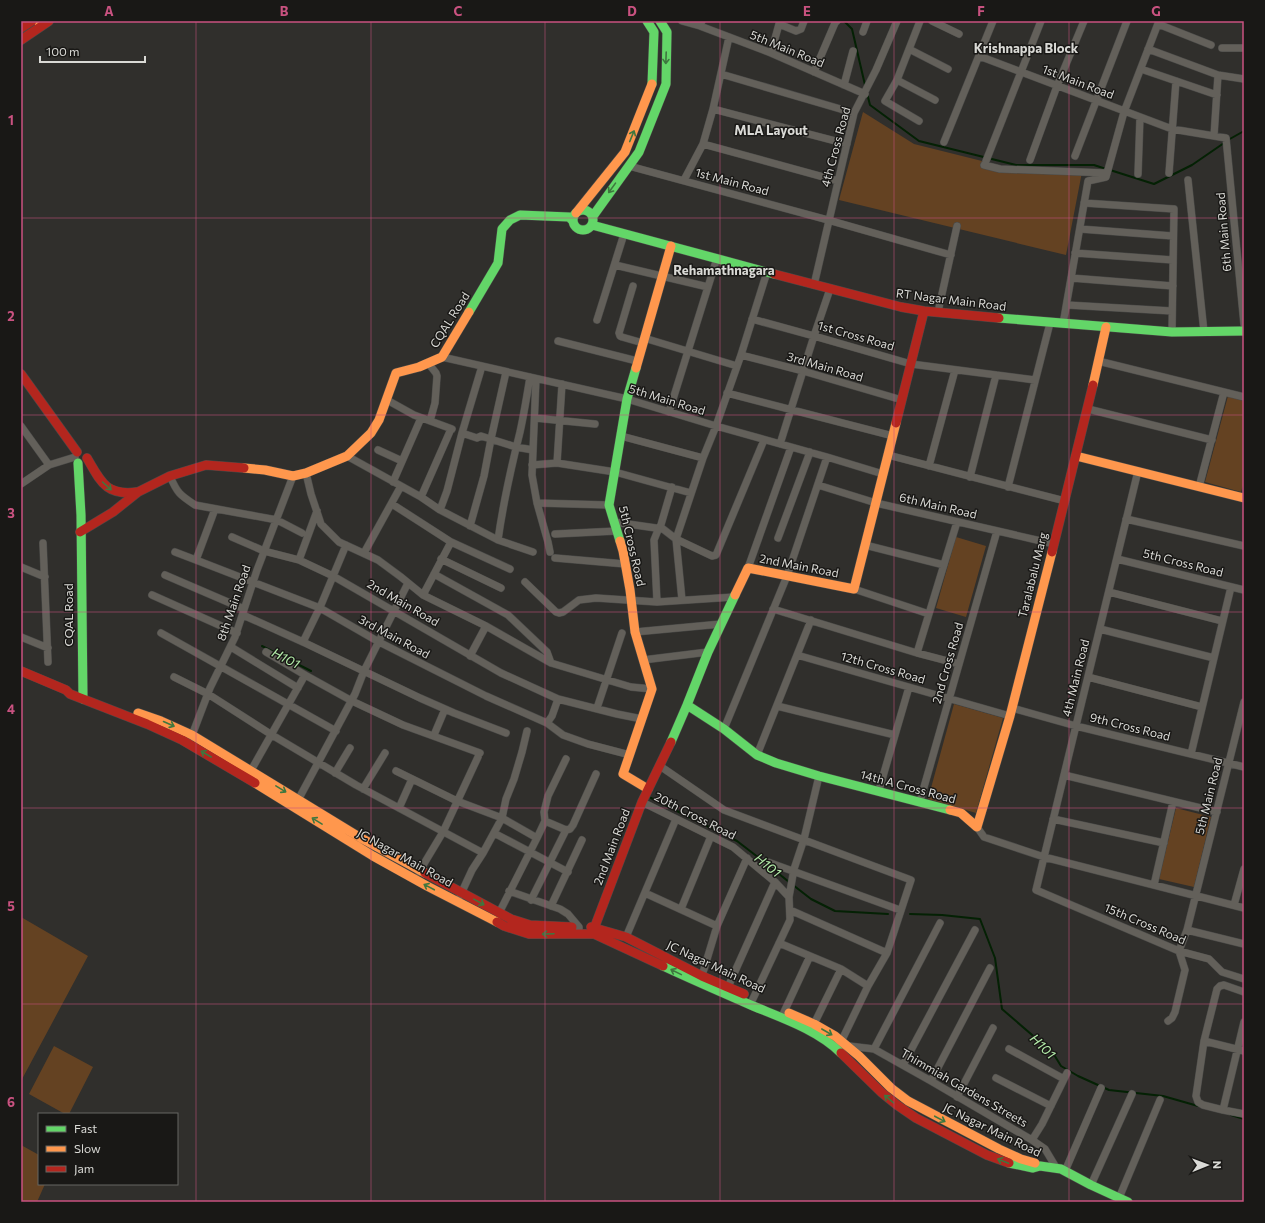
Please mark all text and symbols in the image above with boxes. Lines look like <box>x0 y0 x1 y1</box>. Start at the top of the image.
text: A <box>104 3 114 19</box>
text: B <box>280 3 289 19</box>
text: C <box>454 3 463 19</box>
text: D <box>627 3 637 19</box>
text: E <box>803 3 811 19</box>
text: F <box>977 3 985 19</box>
text: G <box>1151 3 1161 19</box>
street label: 5th Main Road <box>748 27 827 69</box>
scale bar <box>40 38 145 64</box>
district label: Krishnappa Block <box>974 40 1079 56</box>
text: 100 m <box>46 44 80 58</box>
one-way arrow <box>663 51 670 64</box>
street label: 1st Main Road <box>1041 61 1116 101</box>
street label: 4th Cross Road <box>818 105 852 188</box>
text: 1 <box>8 112 14 128</box>
district label: MLA Layout <box>734 122 808 138</box>
one-way arrow <box>628 131 636 143</box>
street label: 1st Main Road <box>694 164 771 198</box>
one-way arrow <box>608 183 616 194</box>
street label: 6th Main Road <box>1213 192 1233 272</box>
district label: Rehamathnagara <box>673 262 775 278</box>
street label: RT Nagar Main Road <box>895 285 1007 313</box>
street label: CQAL Road <box>426 289 472 350</box>
text: 2 <box>7 308 15 324</box>
street label: 1st Cross Road <box>816 317 896 353</box>
street label: 3rd Main Road <box>786 348 865 384</box>
street label: 5th Main Road <box>628 381 707 417</box>
one-way arrow <box>102 481 112 490</box>
street label: 6th Main Road <box>898 489 979 521</box>
street label: 5th Cross Road <box>617 504 649 587</box>
text: 3 <box>7 505 15 521</box>
street label: Taralabalu Marg <box>1015 530 1050 619</box>
street label: 5th Cross Road <box>1142 545 1225 579</box>
street label: 2nd Main Road <box>758 550 840 580</box>
street label: 8th Main Road <box>214 563 253 642</box>
street label: 2nd Main Road <box>365 576 442 628</box>
street label: CQAL Road <box>61 583 75 647</box>
street label: 3rd Main Road <box>356 611 433 661</box>
street label: 2nd Cross Road <box>929 620 965 705</box>
street label: 4th Main Road <box>1059 638 1091 718</box>
water label: H101 <box>269 644 303 672</box>
street label: 12th Cross Road <box>840 648 927 686</box>
text: 4 <box>7 701 15 717</box>
street label: 9th Cross Road <box>1089 709 1172 743</box>
one-way arrow <box>162 721 174 729</box>
one-way arrow <box>200 749 212 757</box>
street label: 5th Main Road <box>1192 756 1224 836</box>
street label: 14th A Cross Road <box>859 767 958 806</box>
one-way arrow <box>275 786 287 794</box>
street label: 20th Cross Road <box>652 789 739 842</box>
street label: 2nd Main Road <box>590 806 632 887</box>
one-way arrow <box>311 817 323 825</box>
street label: JC Nagar Main Road <box>355 825 456 890</box>
water label: H101 <box>752 850 785 881</box>
one-way arrow <box>424 883 436 890</box>
text: 5 <box>7 898 15 914</box>
one-way arrow <box>473 898 485 906</box>
street label: 15th Cross Road <box>1103 900 1188 947</box>
one-way arrow <box>542 931 555 938</box>
street label: JC Nagar Main Road <box>665 937 768 996</box>
one-way arrow <box>670 968 682 975</box>
one-way arrow <box>821 1028 833 1036</box>
water label: H101 <box>1027 1030 1059 1062</box>
street label: Thimmiah Gardens Streets <box>899 1045 1030 1129</box>
text: 6 <box>7 1094 15 1110</box>
one-way arrow <box>883 1094 894 1103</box>
street label: JC Nagar Main Road <box>941 1099 1044 1160</box>
legend <box>38 1113 178 1185</box>
one-way arrow <box>934 1116 946 1124</box>
text: Fast <box>74 1121 97 1135</box>
text: Slow <box>74 1141 101 1155</box>
north arrow <box>1187 1145 1227 1185</box>
one-way arrow <box>997 1156 1009 1164</box>
text: Jam <box>74 1161 94 1176</box>
text: N <box>1211 1161 1224 1169</box>

